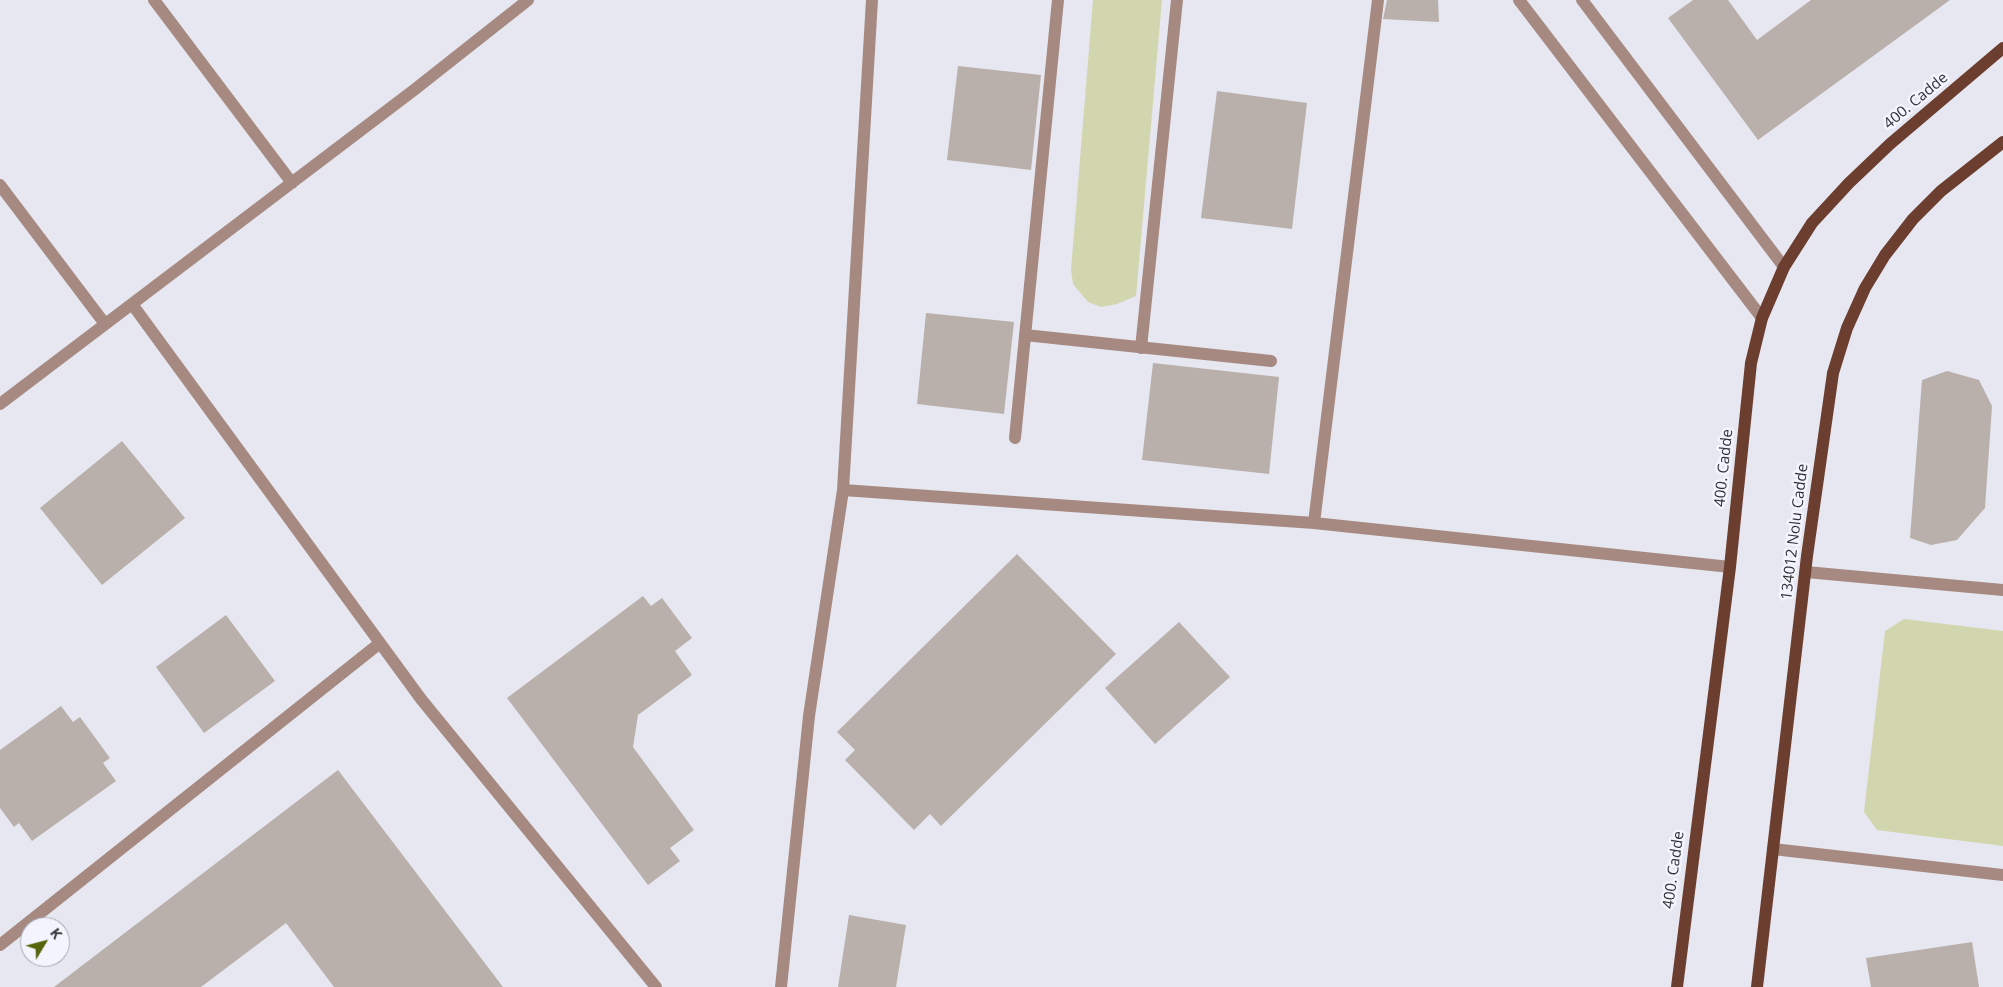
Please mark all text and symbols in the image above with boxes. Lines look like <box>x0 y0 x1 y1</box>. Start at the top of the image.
street label: 400. Cadde <box>1880 69 1952 133</box>
street label: 400. Cadde <box>1711 428 1737 508</box>
street label: 134012 Nolu Cadde <box>1778 463 1812 601</box>
street label: 400. Cadde <box>1660 830 1688 910</box>
north arrow <box>20 917 70 967</box>
text: K <box>46 924 67 943</box>

